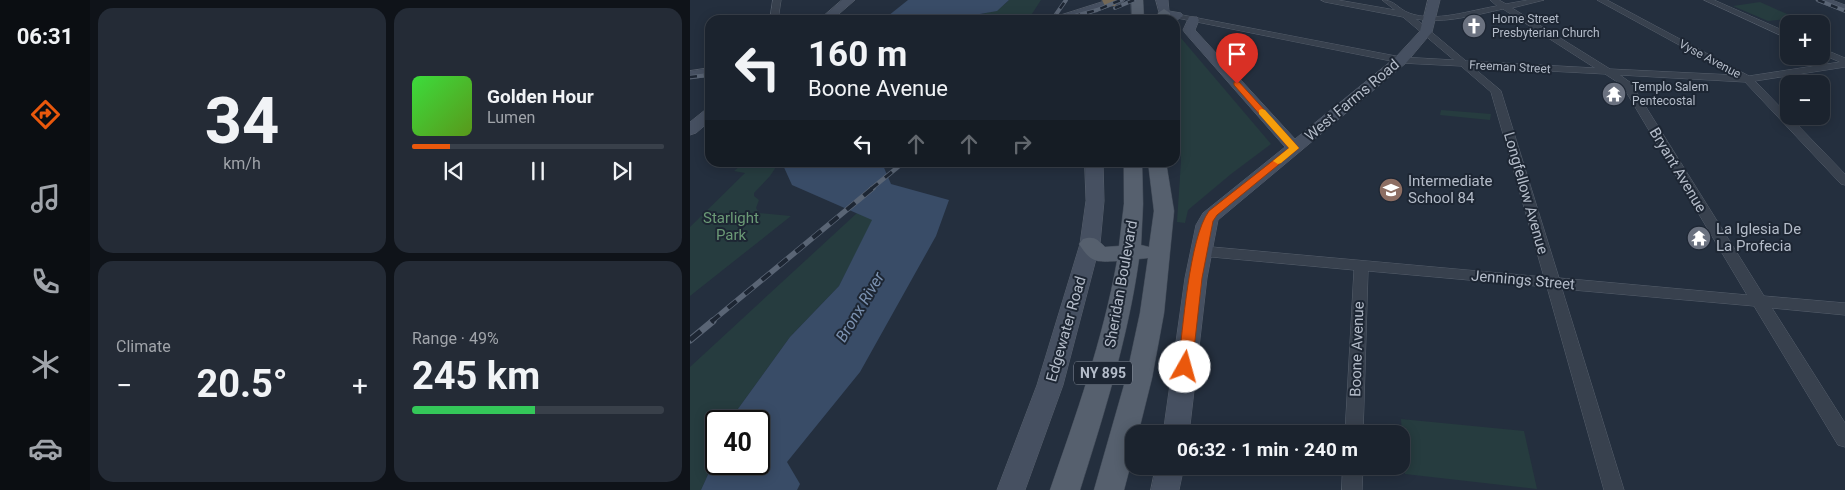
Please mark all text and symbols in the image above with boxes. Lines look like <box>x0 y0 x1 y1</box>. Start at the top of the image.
place label: Home Street Presbyterian Church <box>1492 12 1600 40</box>
church icon: Home Street Presbyterian Church <box>1461 13 1487 39</box>
map controls <box>1780 15 1830 125</box>
button: + <box>1780 15 1830 65</box>
text: 06:31 <box>17 24 73 49</box>
pin <box>1216 33 1258 84</box>
text: 160 m <box>808 34 907 75</box>
icon: left <box>725 35 790 100</box>
street label: Vyse Avenue <box>1677 37 1743 81</box>
icon: arrive <box>1223 40 1251 68</box>
street label: West Farms Road <box>1301 55 1403 145</box>
street label: Freeman Street <box>1469 58 1551 76</box>
button: − <box>1780 75 1830 125</box>
text: Boone Avenue <box>808 76 948 101</box>
place label: Templo Salem Pentecostal <box>1632 80 1708 108</box>
temple icon: Templo Salem Pentecostal <box>1601 81 1627 107</box>
text: 34 <box>205 83 279 159</box>
text: Golden Hour <box>487 85 594 108</box>
icon: directions <box>28 97 63 132</box>
text: Lumen <box>487 108 535 127</box>
street label: Bryant Avenue <box>1646 124 1710 216</box>
icon: left <box>849 130 877 158</box>
icon: ahead <box>902 130 930 158</box>
icon: ahead <box>955 130 983 158</box>
icon: right <box>1008 130 1036 158</box>
street label: Longfellow Avenue <box>1500 130 1552 256</box>
text: km/h <box>223 154 261 173</box>
icon: previous <box>440 157 468 185</box>
icon: pause <box>524 157 552 185</box>
icon: next <box>608 157 636 185</box>
place label: Intermediate School 84 <box>1408 172 1493 207</box>
school or university icon: Intermediate School 84 <box>1378 177 1404 203</box>
icon: music <box>28 181 63 216</box>
park label: Starlight Park <box>703 209 759 244</box>
street label: Sheridan Boulevard <box>1101 219 1141 349</box>
place label: La Iglesia De La Profecia <box>1716 220 1801 255</box>
temple icon: La Iglesia De La Profecia <box>1686 225 1712 251</box>
icon: phone <box>28 264 63 299</box>
street label: Jennings Street <box>1470 266 1576 294</box>
water label: Bronx River <box>832 268 889 345</box>
street label: Edgewater Road <box>1042 274 1090 384</box>
street label: Boone Avenue <box>1346 301 1368 397</box>
text: Range · 49% <box>412 329 499 348</box>
text: Climate <box>116 337 171 356</box>
position arrow <box>1158 340 1210 392</box>
icon: climate <box>28 347 63 382</box>
text: 245 km <box>412 354 540 398</box>
text: 20.5° <box>196 362 288 406</box>
road number: NY 895 <box>1074 362 1132 384</box>
text: − <box>116 369 132 402</box>
text: + <box>352 369 368 402</box>
speed limit sign: 40 <box>705 410 770 475</box>
icon: car <box>28 431 63 466</box>
text: 06:32 · 1 min · 240 m <box>1177 438 1358 461</box>

